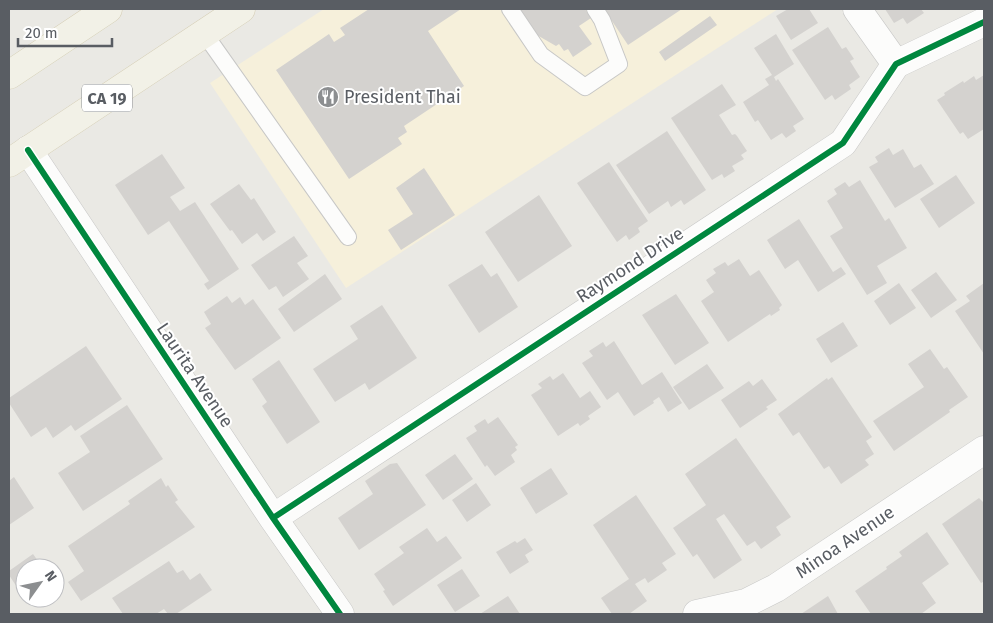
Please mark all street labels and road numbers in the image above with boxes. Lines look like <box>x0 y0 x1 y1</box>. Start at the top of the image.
road number: CA 19 <box>82 85 132 112</box>
street label: Raymond Drive <box>572 222 688 308</box>
street label: Laurita Avenue <box>152 318 238 432</box>
street label: Minoa Avenue <box>791 501 899 583</box>

